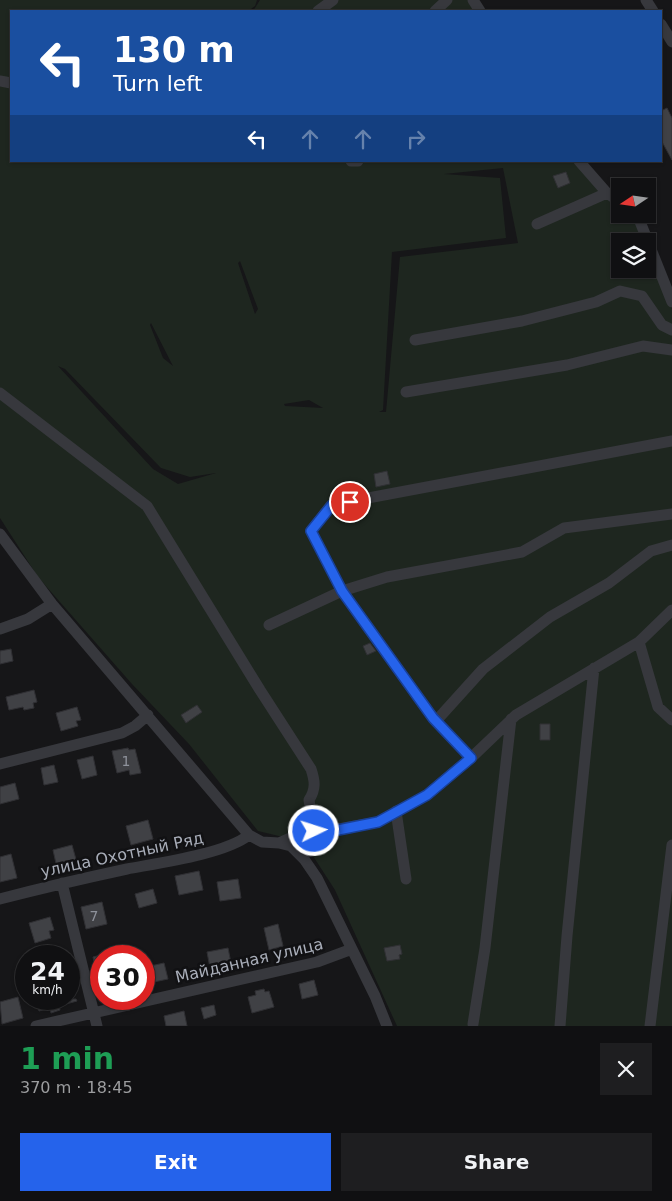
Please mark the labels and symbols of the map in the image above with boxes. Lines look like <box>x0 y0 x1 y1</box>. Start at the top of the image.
north arrow <box>611 178 656 222</box>
pin <box>329 481 371 523</box>
house number: 1 <box>122 753 130 769</box>
position arrow <box>287 804 339 856</box>
street label: улица Охотный Ряд <box>39 828 205 881</box>
house number: 7 <box>90 908 98 924</box>
street label: Майданная улица <box>173 934 325 987</box>
speed limit sign: 30 <box>90 945 155 1010</box>

